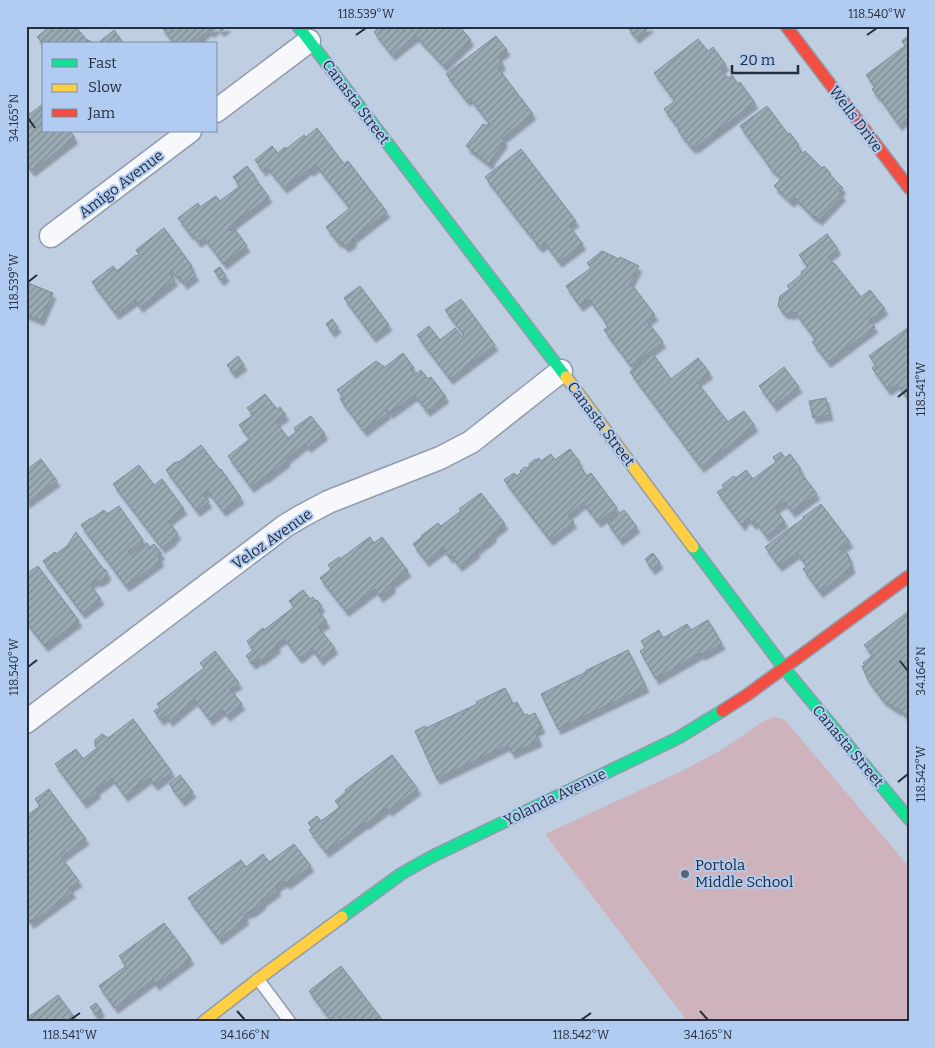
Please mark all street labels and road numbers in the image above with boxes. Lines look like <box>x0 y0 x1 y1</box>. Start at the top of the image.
street label: Canasta Street <box>318 56 394 148</box>
street label: Wells Drive <box>825 82 887 156</box>
street label: Amigo Avenue <box>75 146 167 222</box>
street label: Canasta Street <box>563 378 639 470</box>
street label: Veloz Avenue <box>229 505 315 573</box>
street label: Canasta Street <box>809 701 888 791</box>
street label: Yolanda Avenue <box>501 764 609 830</box>

